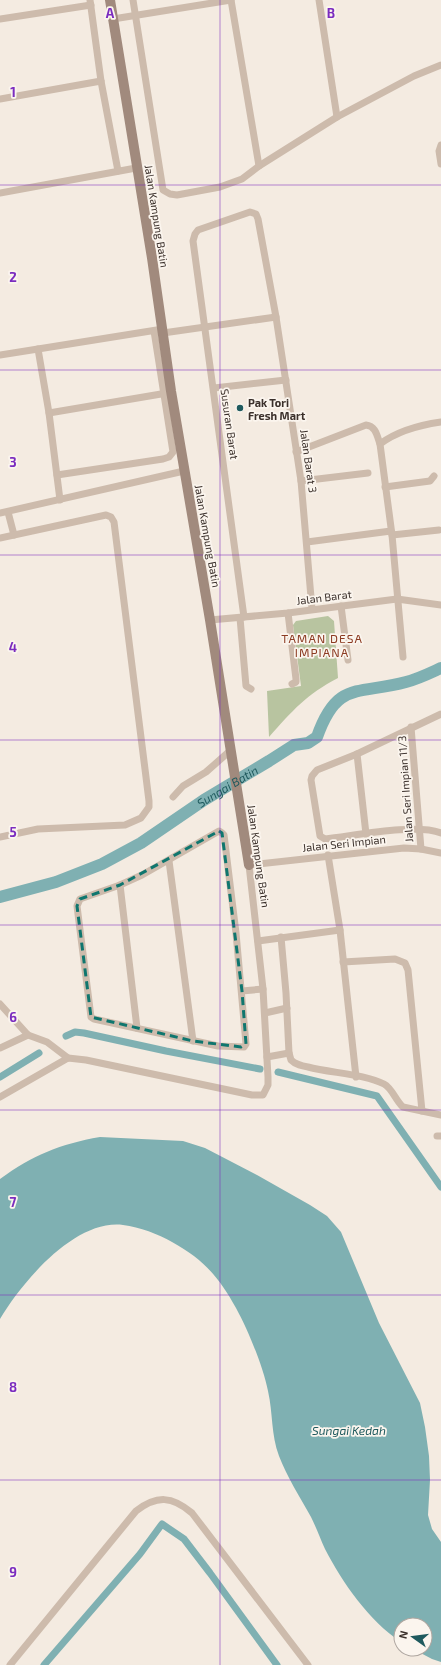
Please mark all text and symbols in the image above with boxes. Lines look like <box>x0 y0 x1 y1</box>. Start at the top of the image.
text: A <box>106 5 115 21</box>
text: B <box>327 5 335 21</box>
text: 1 <box>10 84 16 100</box>
street label: Jalan Kampung Batin <box>142 164 172 268</box>
text: 2 <box>9 269 17 285</box>
street label: Susuran Barat <box>219 388 241 460</box>
place label: Pak Tori Fresh Mart <box>248 396 306 422</box>
marker: Pak Tori Fresh Mart <box>235 403 245 413</box>
street label: Jalan Barat 3 <box>298 428 320 494</box>
text: 3 <box>9 454 17 470</box>
street label: Jalan Kampung Batin <box>193 484 223 588</box>
street label: Jalan Barat <box>296 587 352 607</box>
district label: TAMAN DESA IMPIANA <box>281 631 363 659</box>
text: 4 <box>9 639 17 655</box>
street label: Jalan Seri Impian 11/3 <box>395 735 415 843</box>
water label: Sungai Batin <box>194 762 260 810</box>
street label: Jalan Kampung Batin <box>245 804 273 908</box>
text: 5 <box>9 824 17 840</box>
street label: Jalan Seri Impian <box>302 832 386 854</box>
text: 6 <box>9 1009 17 1025</box>
text: 7 <box>10 1194 17 1210</box>
text: 8 <box>9 1379 17 1395</box>
water label: Sungai Kedah <box>312 1423 386 1437</box>
text: 9 <box>9 1564 17 1580</box>
north arrow <box>393 1617 433 1657</box>
text: N <box>396 1629 410 1640</box>

